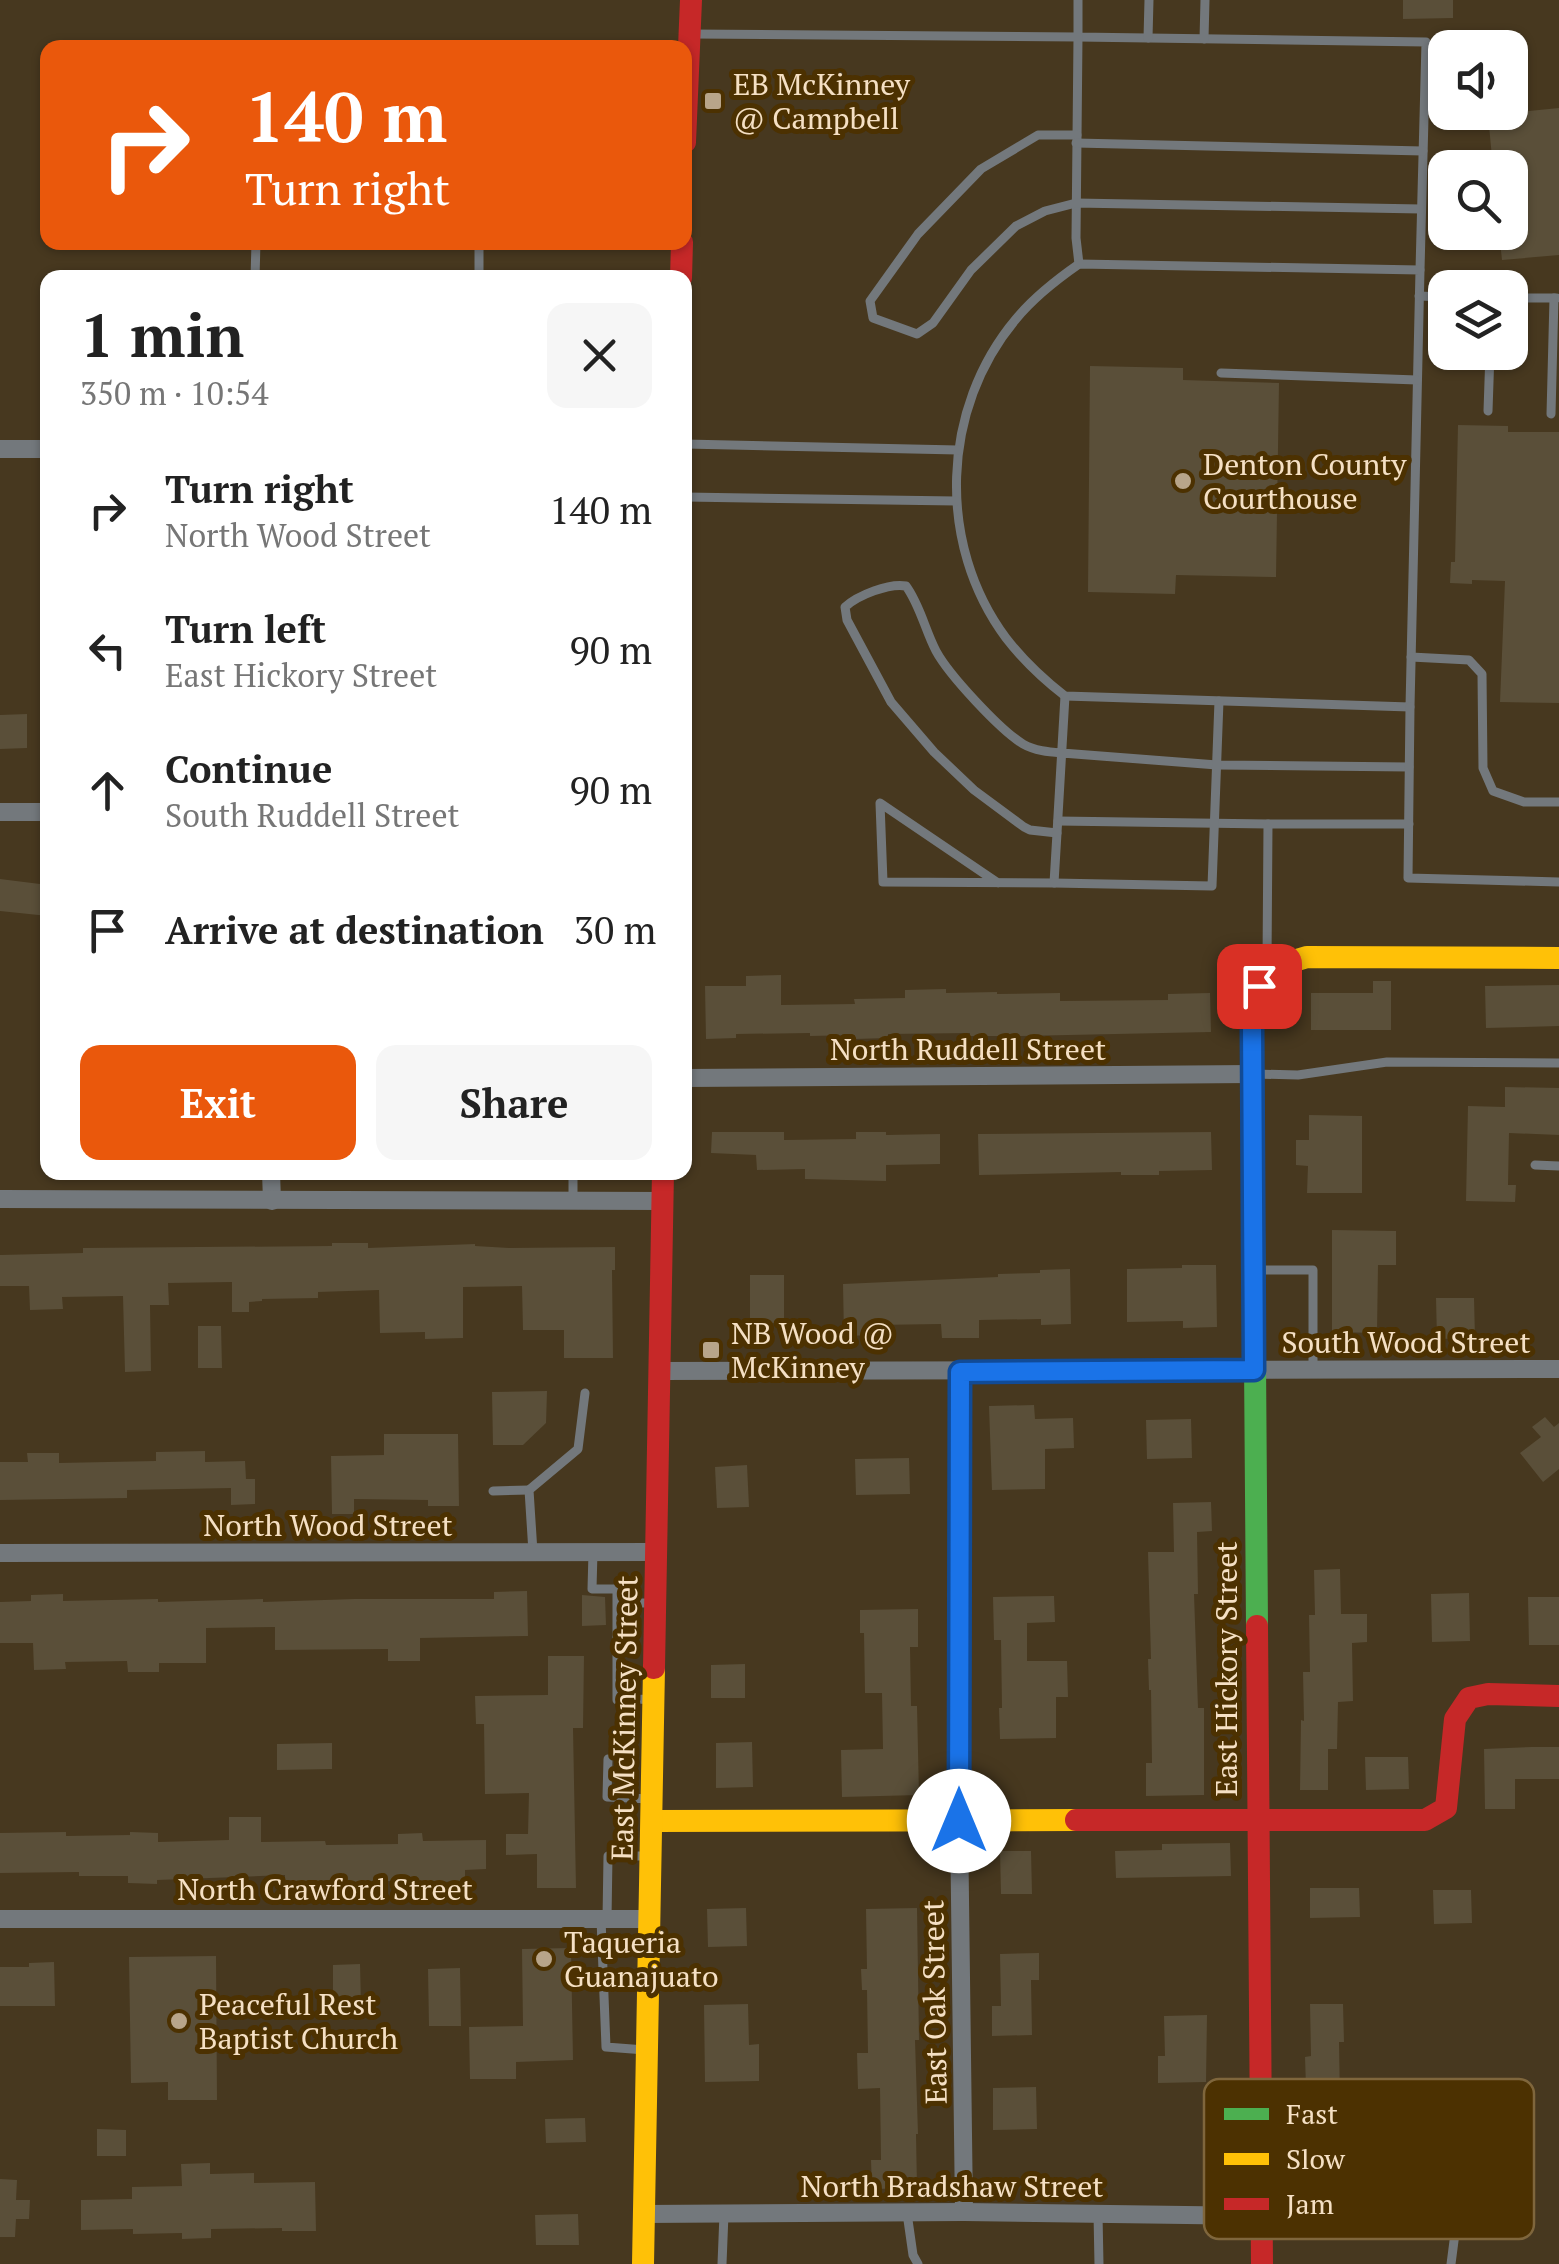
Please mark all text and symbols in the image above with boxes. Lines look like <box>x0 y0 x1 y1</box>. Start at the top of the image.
map controls <box>1428 30 1528 370</box>
button: sound <box>1428 30 1528 130</box>
place label: EB McKinney @ Campbell <box>733 64 911 138</box>
text: 140 m <box>245 69 447 162</box>
icon: right <box>80 80 210 210</box>
marker: EB McKinney @ Campbell <box>702 90 724 112</box>
button: search <box>1428 150 1528 250</box>
text: Turn right <box>245 158 450 218</box>
button: layers <box>1428 270 1528 370</box>
text: 1 min <box>80 295 244 374</box>
button: close <box>547 303 652 408</box>
text: 350 m · 10:54 <box>80 372 268 414</box>
place label: Denton County Courthouse <box>1203 444 1407 518</box>
text: Turn right <box>165 464 354 514</box>
marker: Denton County Courthouse <box>1172 470 1194 492</box>
icon: right <box>80 483 135 538</box>
text: 140 m <box>549 485 652 535</box>
text: North Wood Street <box>165 514 431 556</box>
text: Turn left <box>165 604 326 654</box>
icon: left <box>80 623 135 678</box>
text: 90 m <box>569 625 652 675</box>
text: East Hickory Street <box>165 654 437 696</box>
text: Continue <box>165 744 332 794</box>
icon: ahead <box>80 763 135 818</box>
text: 90 m <box>569 765 652 815</box>
text: South Ruddell Street <box>165 794 459 836</box>
icon: arrive <box>80 903 135 958</box>
text: Arrive at destination <box>165 905 544 955</box>
text: 30 m <box>574 905 656 955</box>
pin <box>1217 944 1302 1029</box>
icon: arrive <box>1232 959 1287 1014</box>
street label: North Ruddell Street <box>830 1029 1106 1069</box>
button: Exit <box>80 1045 356 1160</box>
button: Share <box>376 1045 652 1160</box>
place label: NB Wood @ McKinney <box>731 1313 894 1387</box>
street label: South Wood Street <box>1281 1322 1531 1362</box>
marker: NB Wood @ McKinney <box>700 1339 722 1361</box>
street label: North Wood Street <box>203 1505 453 1545</box>
street label: East Hickory Street <box>1206 1541 1246 1797</box>
street label: East McKinney Street <box>602 1575 646 1861</box>
position arrow <box>907 1769 1011 1873</box>
street label: North Crawford Street <box>177 1869 473 1909</box>
street label: East Oak Street <box>912 1900 956 2104</box>
place label: Taqueria Guanajuato <box>564 1922 719 1996</box>
marker: Taqueria Guanajuato <box>533 1948 555 1970</box>
place label: Peaceful Rest Baptist Church <box>199 1984 398 2058</box>
marker: Peaceful Rest Baptist Church <box>168 2010 190 2032</box>
legend <box>1204 2079 1534 2239</box>
text: Fast <box>1286 2095 1338 2132</box>
text: Slow <box>1286 2140 1346 2177</box>
street label: North Bradshaw Street <box>801 2166 1103 2206</box>
text: Jam <box>1286 2185 1334 2222</box>

